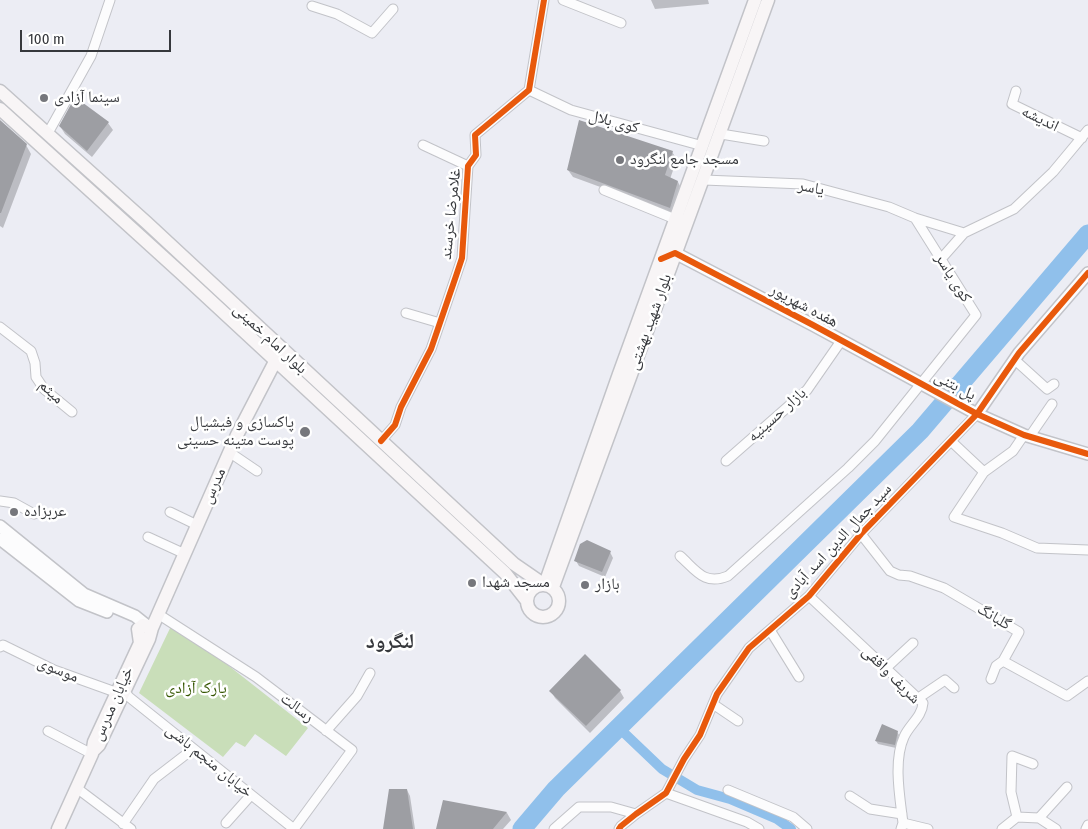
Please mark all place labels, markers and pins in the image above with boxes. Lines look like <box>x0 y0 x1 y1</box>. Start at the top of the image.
place label: سینما آزادی <box>54 88 120 108</box>
marker: سینما آزادی <box>38 92 50 104</box>
place label: مسجد جامع لنگرود <box>630 150 739 170</box>
marker: مسجد جامع لنگرود <box>614 154 626 166</box>
place label: پاکسازی و فیشیال پوست متینه حسینی <box>177 413 294 451</box>
marker: پاکسازی و فیشیال پوست متینه حسینی <box>298 425 312 439</box>
place label: عربزاده <box>24 502 66 522</box>
marker: عربزاده <box>8 506 20 518</box>
place label: مسجد شهدا <box>482 573 550 593</box>
place label: بازار <box>595 575 620 595</box>
marker: مسجد شهدا <box>466 577 478 589</box>
marker: بازار <box>579 579 591 591</box>

